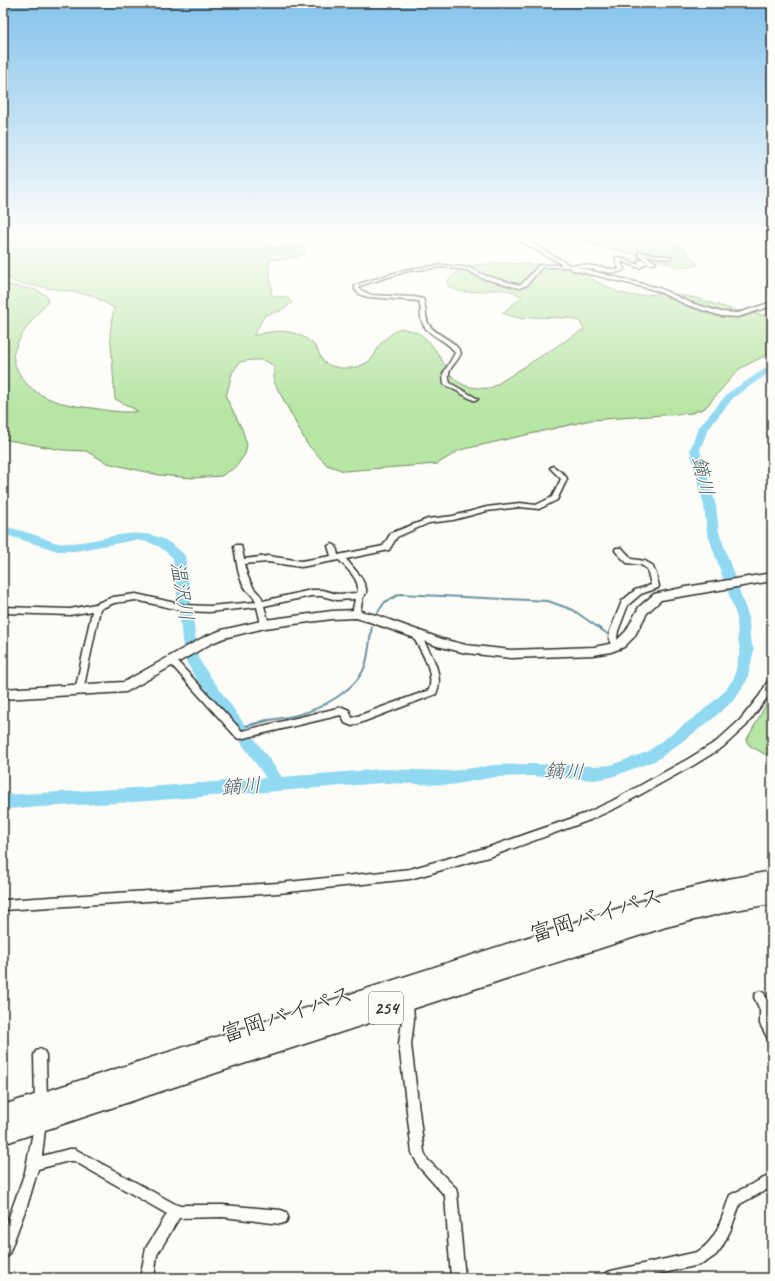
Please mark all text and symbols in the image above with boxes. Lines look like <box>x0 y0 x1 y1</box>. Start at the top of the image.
water label: 鏑川 <box>687 454 719 498</box>
water label: 温沢川 <box>165 559 199 623</box>
water label: 鏑川 <box>543 757 585 785</box>
water label: 鏑川 <box>220 772 262 800</box>
street label: 富岡バイパス <box>526 881 666 949</box>
street label: 富岡バイパス <box>217 979 357 1049</box>
road number: 254 <box>369 992 403 1024</box>

